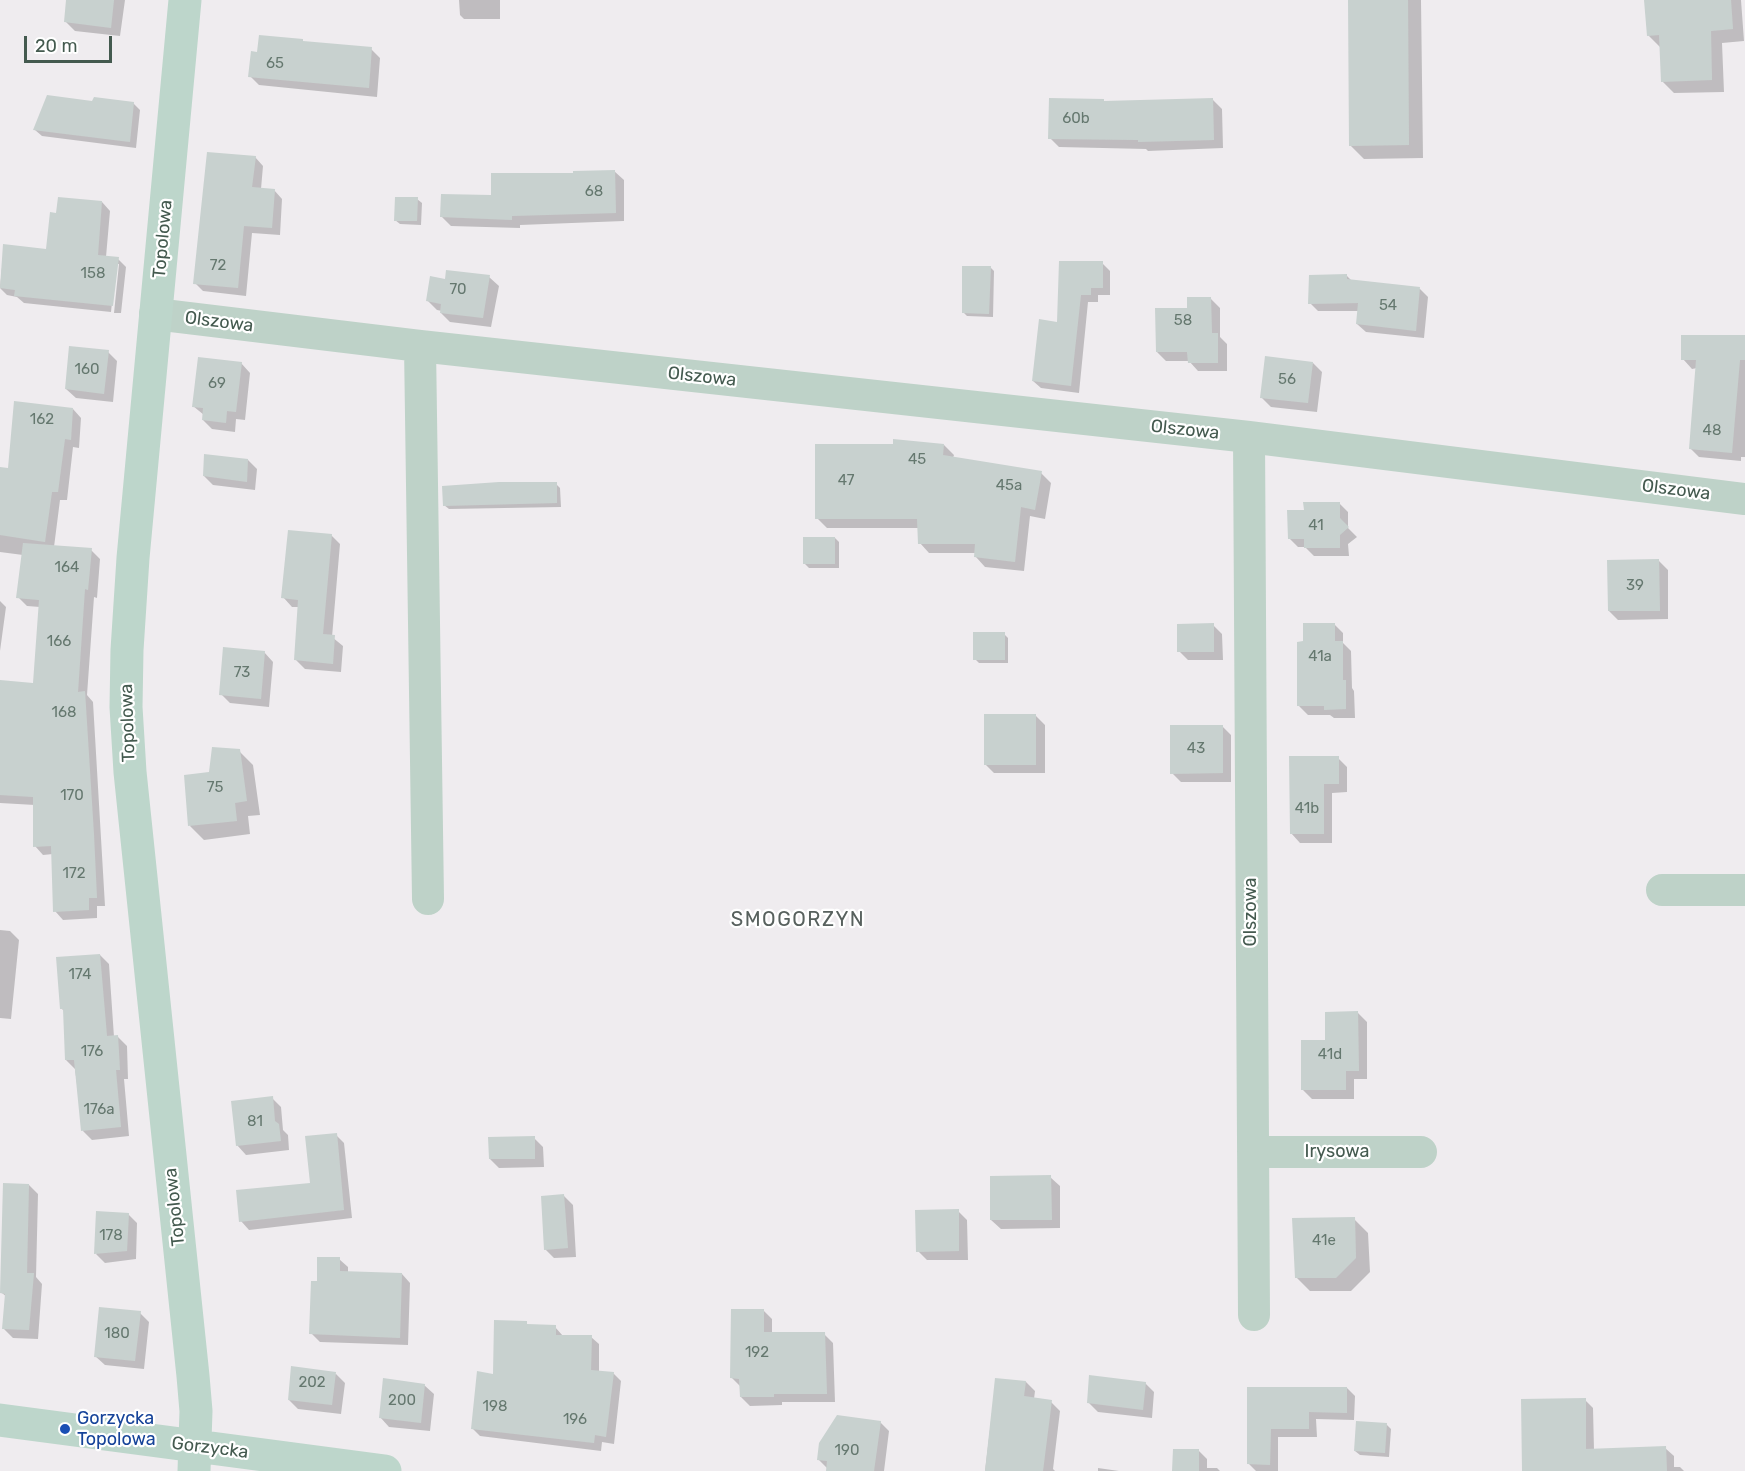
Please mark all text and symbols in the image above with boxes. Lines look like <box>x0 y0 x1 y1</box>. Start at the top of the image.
scale bar <box>27 24 116 62</box>
text: 20 m <box>35 35 77 57</box>
house number: 65 <box>266 55 284 73</box>
house number: 60b <box>1062 110 1090 128</box>
house number: 68 <box>585 183 603 201</box>
street label: Topolowa <box>149 199 177 279</box>
house number: 72 <box>210 257 226 275</box>
house number: 158 <box>81 265 105 283</box>
house number: 70 <box>449 281 467 299</box>
house number: 54 <box>1379 297 1397 315</box>
street label: Olszowa <box>183 307 255 337</box>
house number: 58 <box>1174 312 1192 330</box>
house number: 160 <box>75 361 99 379</box>
street label: Olszowa <box>667 363 737 391</box>
house number: 56 <box>1278 371 1296 389</box>
house number: 69 <box>208 375 226 393</box>
house number: 162 <box>30 411 54 429</box>
street label: Olszowa <box>1150 416 1220 444</box>
house number: 48 <box>1703 422 1721 440</box>
house number: 45 <box>908 451 926 469</box>
house number: 47 <box>838 472 854 490</box>
street label: Olszowa <box>1640 475 1712 505</box>
house number: 45a <box>996 477 1022 495</box>
house number: 41 <box>1308 517 1324 535</box>
house number: 164 <box>55 559 79 577</box>
house number: 39 <box>1626 577 1644 595</box>
house number: 166 <box>47 633 71 651</box>
house number: 41a <box>1308 648 1332 666</box>
house number: 73 <box>234 664 250 682</box>
street label: Topolowa <box>116 683 140 763</box>
house number: 168 <box>51 704 77 722</box>
house number: 43 <box>1187 740 1205 758</box>
house number: 75 <box>207 779 223 797</box>
house number: 170 <box>60 787 84 805</box>
house number: 41b <box>1295 800 1319 818</box>
house number: 172 <box>63 865 85 883</box>
street label: Olszowa <box>1240 878 1262 946</box>
district label: SMOGORZYN <box>731 908 865 932</box>
house number: 174 <box>69 966 91 984</box>
house number: 176 <box>81 1043 103 1061</box>
house number: 41d <box>1318 1046 1342 1064</box>
house number: 176a <box>84 1101 114 1119</box>
house number: 81 <box>247 1113 263 1131</box>
street label: Irysowa <box>1305 1141 1369 1163</box>
street label: Topolowa <box>160 1167 190 1247</box>
house number: 178 <box>99 1227 123 1245</box>
house number: 41e <box>1312 1232 1336 1250</box>
house number: 180 <box>104 1325 130 1343</box>
house number: 192 <box>745 1344 769 1362</box>
house number: 202 <box>298 1374 326 1392</box>
house number: 200 <box>388 1392 416 1410</box>
house number: 198 <box>483 1398 507 1416</box>
place label: Gorzycka Topolowa <box>77 1408 156 1450</box>
house number: 196 <box>563 1411 587 1429</box>
marker: Gorzycka Topolowa <box>58 1422 72 1436</box>
street label: Gorzycka <box>170 1433 250 1463</box>
house number: 190 <box>835 1442 859 1460</box>

